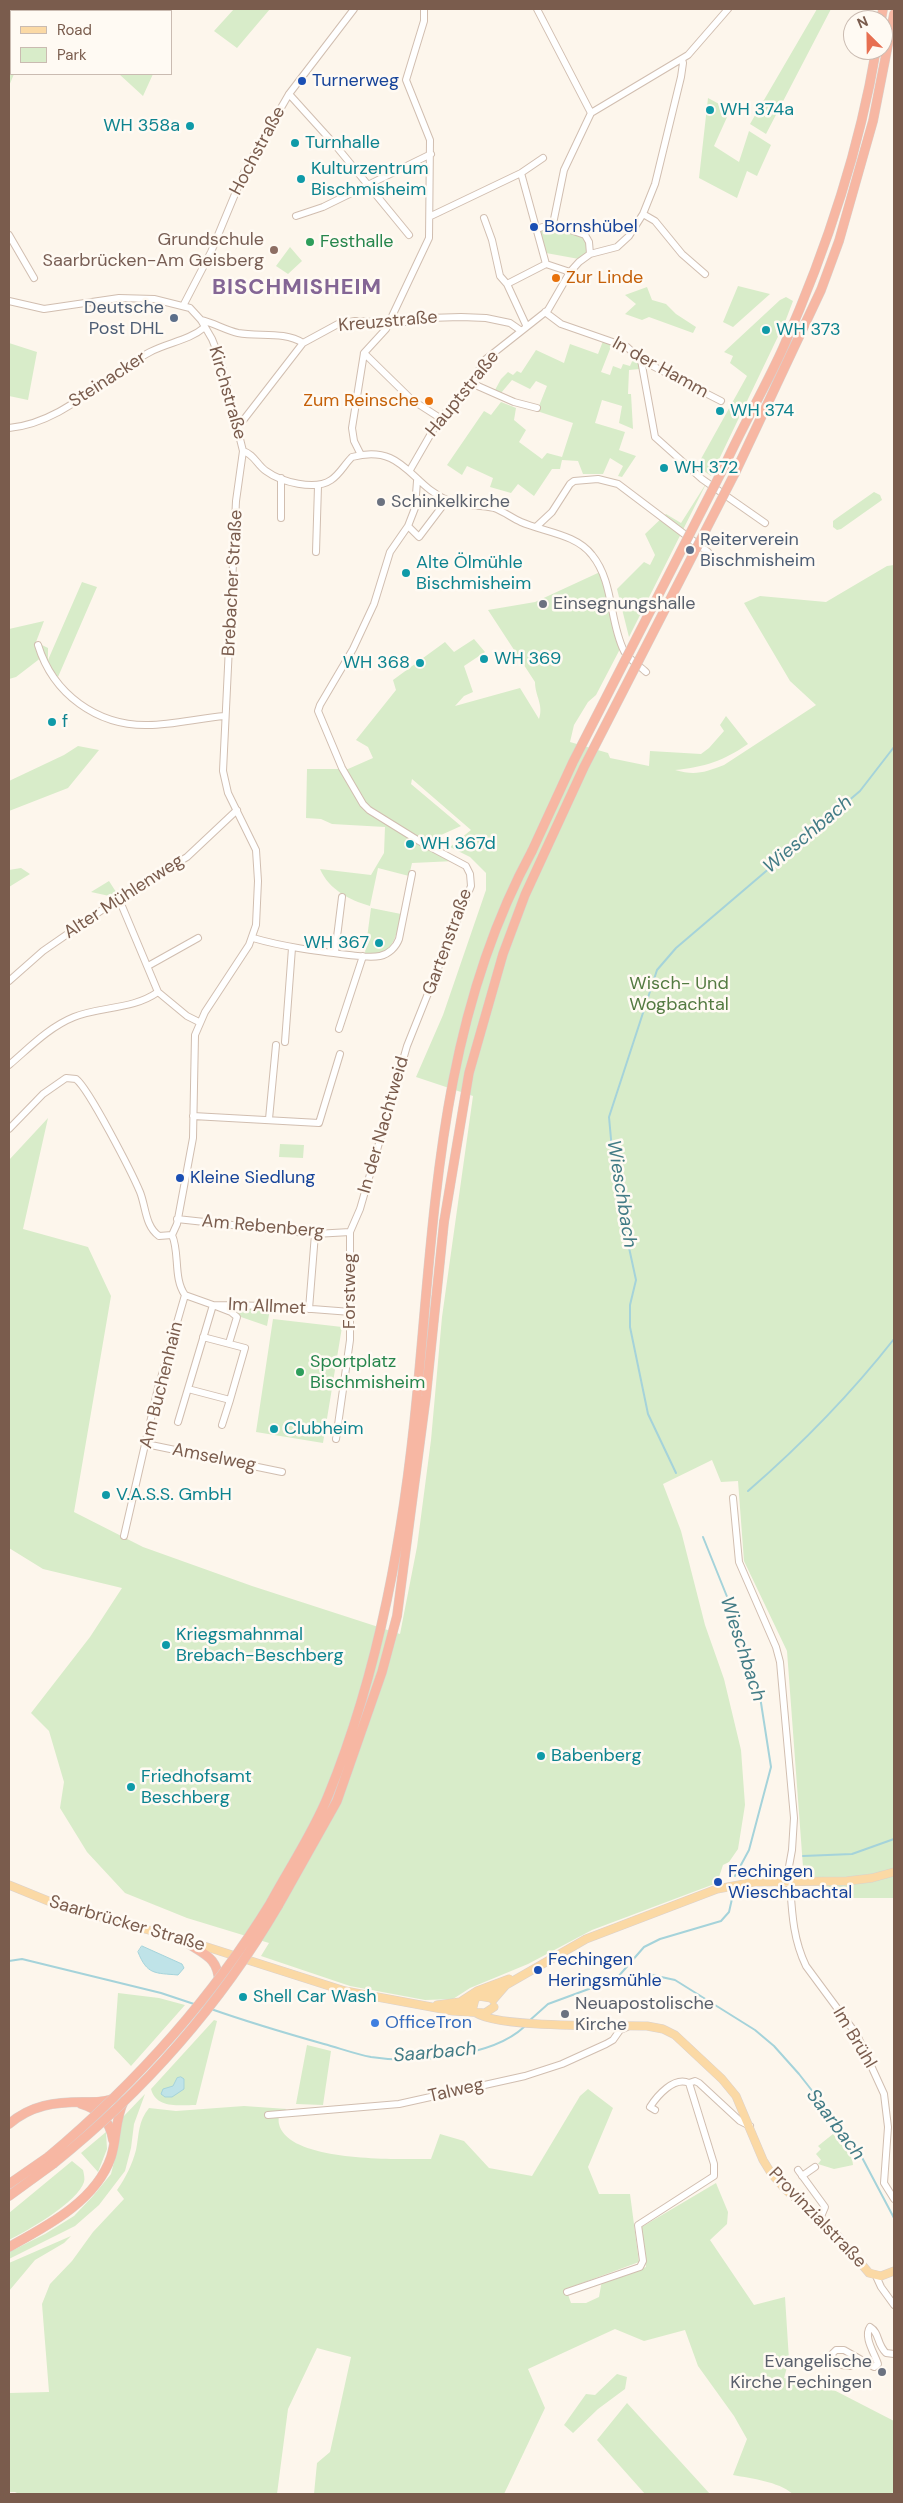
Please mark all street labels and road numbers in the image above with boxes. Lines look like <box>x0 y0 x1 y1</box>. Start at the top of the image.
street label: Hochstraße <box>226 103 290 199</box>
street label: Kreuzstraße <box>337 307 439 337</box>
street label: In der Hamm <box>608 333 712 403</box>
street label: Kirchstraße <box>203 344 251 442</box>
street label: Steinacker <box>65 347 151 413</box>
street label: Hauptstraße <box>422 347 504 441</box>
street label: Brebacher Straße <box>218 509 248 657</box>
street label: Alter Mühlenweg <box>60 850 188 944</box>
street label: Gartenstraße <box>419 886 477 998</box>
street label: In der Nachtweid <box>354 1054 414 1196</box>
street label: Am Rebenberg <box>201 1211 325 1243</box>
street label: Forstweg <box>339 1253 361 1329</box>
street label: Im Allmet <box>227 1294 307 1320</box>
street label: Am Buchenhain <box>136 1319 188 1451</box>
street label: Amselweg <box>170 1439 258 1477</box>
street label: Saarbrücker Straße <box>47 1891 207 1957</box>
street label: Im Brühl <box>827 2004 881 2072</box>
street label: Talweg <box>426 2074 486 2108</box>
street label: Provinzialstraße <box>764 2163 870 2273</box>

